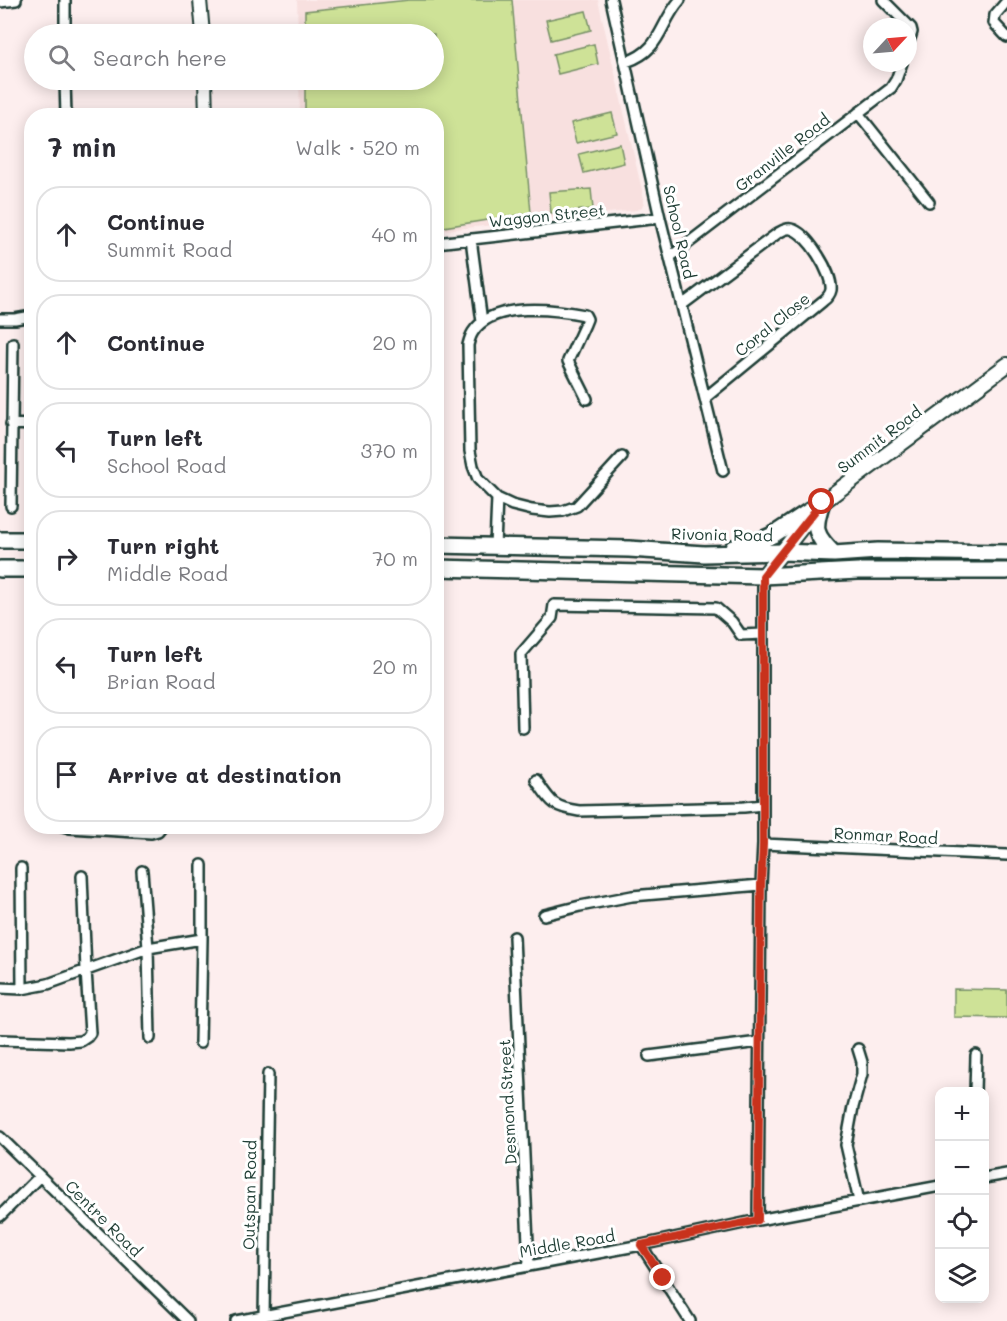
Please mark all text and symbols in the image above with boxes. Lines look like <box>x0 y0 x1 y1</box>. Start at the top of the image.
north arrow <box>863 18 917 72</box>
search box <box>24 24 444 90</box>
icon: search <box>45 41 78 74</box>
text: Search here <box>93 43 227 72</box>
street label: Granville Road <box>730 108 834 196</box>
text: 7 min <box>48 130 116 164</box>
text: Walk · 520 m <box>295 134 420 160</box>
street label: School Road <box>659 183 701 281</box>
street label: Waggon Street <box>488 198 606 232</box>
text: Continue <box>107 207 205 236</box>
icon: ahead <box>50 218 83 251</box>
text: 40 m <box>372 221 418 247</box>
text: Summit Road <box>107 236 232 262</box>
street label: Coral Close <box>730 287 814 361</box>
icon: ahead <box>50 326 83 359</box>
text: Continue <box>107 328 205 357</box>
text: 20 m <box>372 329 418 355</box>
street label: Summit Road <box>833 400 925 478</box>
text: Turn left <box>107 423 203 452</box>
icon: left <box>50 434 83 467</box>
text: 370 m <box>360 437 418 463</box>
text: School Road <box>107 452 226 478</box>
route start <box>808 488 834 514</box>
street label: Rivonia Road <box>671 523 773 545</box>
text: Turn right <box>107 531 219 560</box>
icon: right <box>50 542 83 575</box>
text: 70 m <box>372 545 418 571</box>
text: Middle Road <box>107 560 228 586</box>
text: Turn left <box>107 639 203 668</box>
icon: left <box>50 650 83 683</box>
text: 20 m <box>372 653 418 679</box>
text: Brian Road <box>107 668 215 694</box>
icon: arrive <box>50 758 83 791</box>
text: Arrive at destination <box>107 760 342 789</box>
street label: Ronmar Road <box>833 822 939 848</box>
street label: Desmond Street <box>493 1039 521 1165</box>
map controls <box>935 1087 989 1303</box>
button: + <box>935 1087 989 1141</box>
street label: Outspan Road <box>238 1140 260 1250</box>
button: − <box>935 1141 989 1195</box>
street label: Centre Road <box>61 1175 147 1261</box>
button: locate <box>935 1195 989 1249</box>
street label: Middle Road <box>517 1224 617 1262</box>
button: layers <box>935 1249 989 1303</box>
route end <box>649 1264 675 1290</box>

